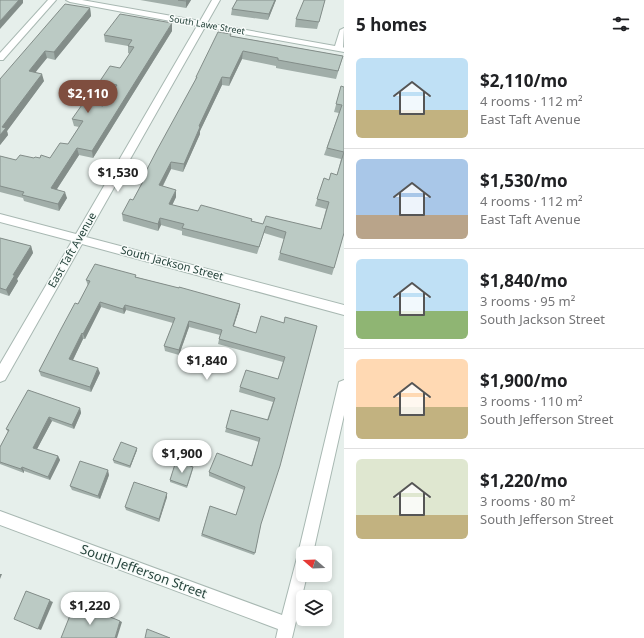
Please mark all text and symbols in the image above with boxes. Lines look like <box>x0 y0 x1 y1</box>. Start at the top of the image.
street label: South Lawe Street <box>168 11 247 38</box>
text: 5 homes <box>356 13 427 36</box>
icon: filters <box>610 13 632 35</box>
text: $2,110/mo <box>480 69 568 92</box>
icon: home <box>388 74 436 122</box>
pin: $2,110 <box>55 80 121 114</box>
text: $2,110 <box>68 84 108 102</box>
text: 4 rooms · 112 m² <box>480 92 583 110</box>
text: East Taft Avenue <box>480 110 581 128</box>
pin: $1,530 <box>85 159 151 193</box>
text: $1,530 <box>98 163 138 181</box>
text: $1,530/mo <box>480 169 568 192</box>
icon: home <box>388 175 436 223</box>
text: 4 rooms · 112 m² <box>480 192 583 210</box>
street label: East Taft Avenue <box>44 209 99 290</box>
text: East Taft Avenue <box>480 210 581 228</box>
street label: South Jackson Street <box>119 242 225 283</box>
text: $1,840/mo <box>480 269 568 292</box>
icon: home <box>388 275 436 323</box>
text: 3 rooms · 95 m² <box>480 292 575 310</box>
text: South Jackson Street <box>480 310 605 328</box>
pin: $1,840 <box>174 347 240 381</box>
text: $1,840 <box>187 351 227 369</box>
text: $1,900/mo <box>480 369 568 392</box>
icon: home <box>388 375 436 423</box>
text: 3 rooms · 110 m² <box>480 392 583 410</box>
text: South Jefferson Street <box>480 410 613 428</box>
pin: $1,900 <box>149 440 215 474</box>
text: $1,900 <box>162 444 202 462</box>
text: $1,220/mo <box>480 469 568 492</box>
icon: home <box>388 475 436 523</box>
text: 3 rooms · 80 m² <box>480 492 575 510</box>
text: South Jefferson Street <box>480 510 613 528</box>
street label: South Jefferson Street <box>78 540 210 602</box>
north arrow <box>296 546 332 582</box>
map controls <box>296 546 332 626</box>
button: layers <box>296 590 332 626</box>
pin: $1,220 <box>57 592 123 626</box>
text: $1,220 <box>70 596 110 614</box>

